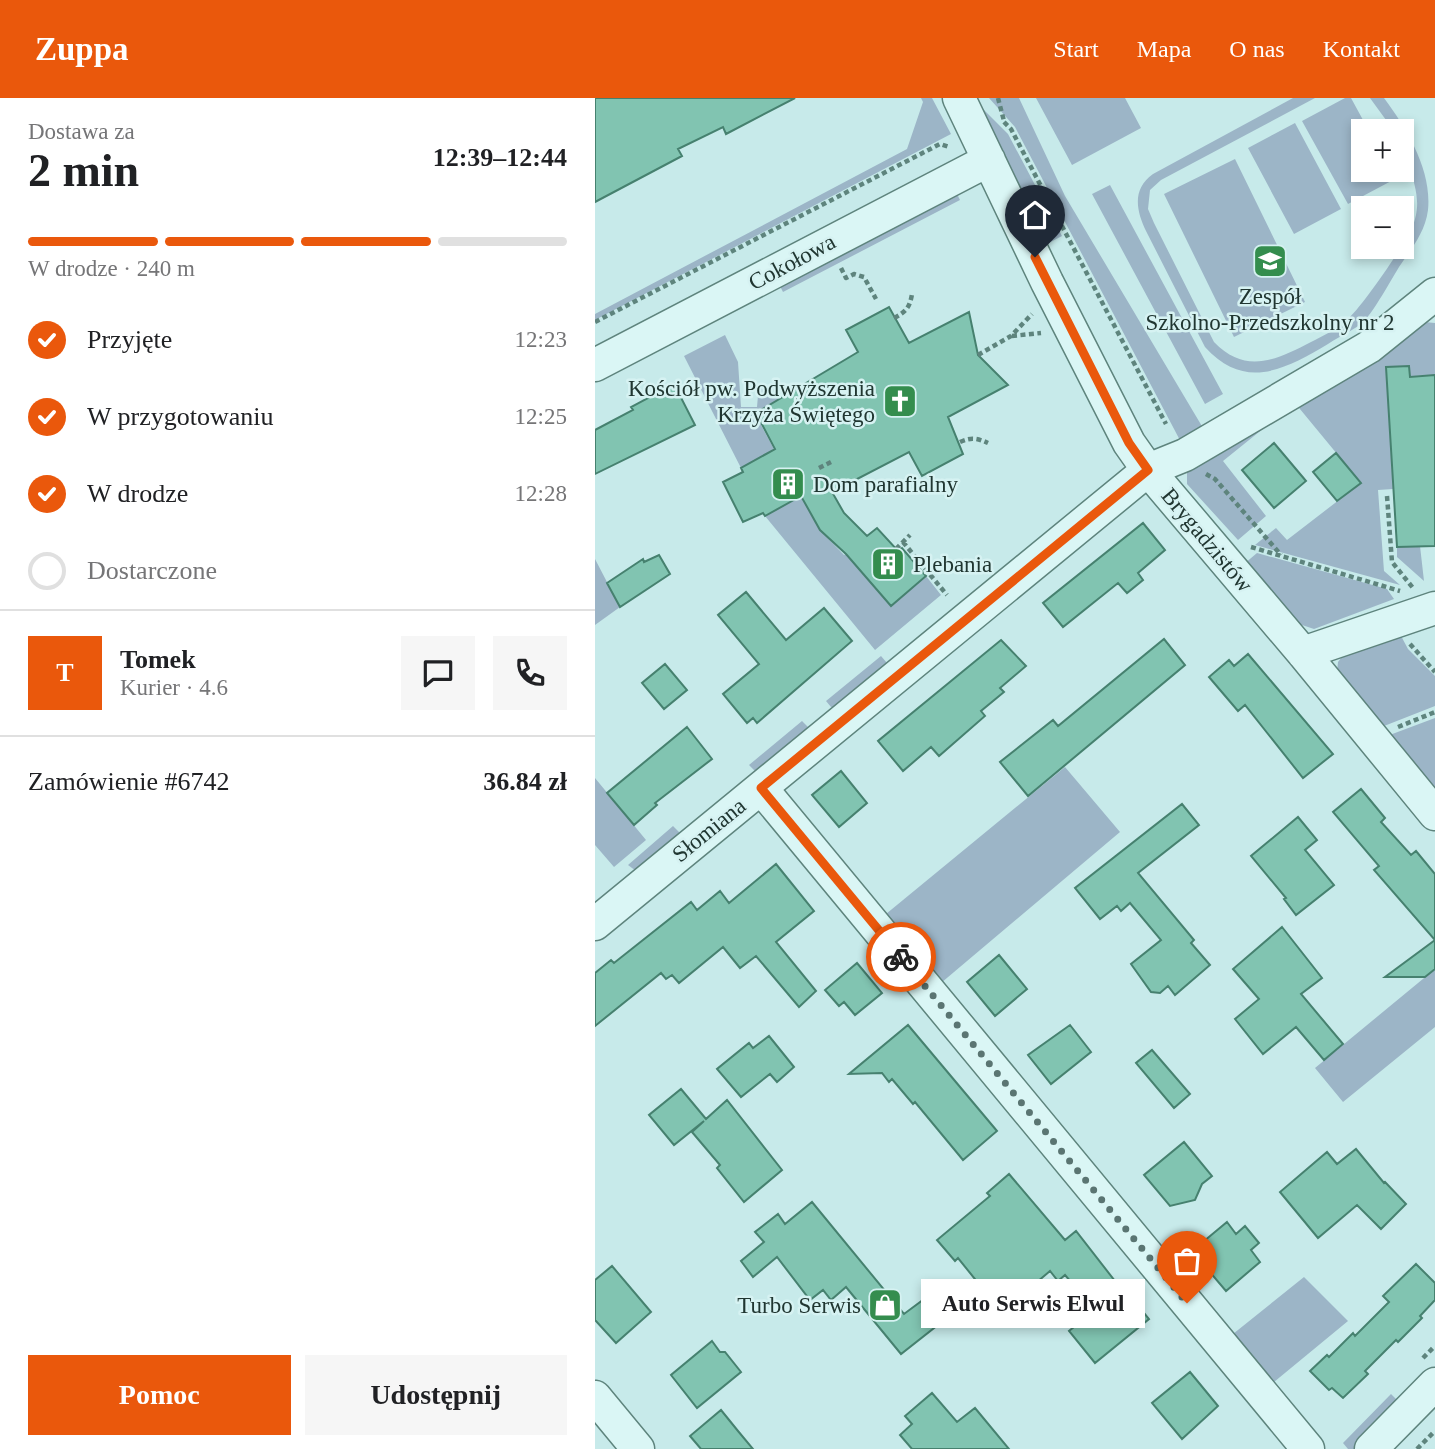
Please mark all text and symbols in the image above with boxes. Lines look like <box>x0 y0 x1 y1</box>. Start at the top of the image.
text: Zuppa <box>35 31 129 67</box>
text: Start <box>1053 36 1099 62</box>
text: Mapa <box>1137 36 1191 62</box>
text: O nas <box>1229 36 1285 62</box>
text: Kontakt <box>1323 36 1400 62</box>
text: Dostawa za <box>28 119 135 144</box>
map controls <box>1351 119 1414 259</box>
button: + <box>1351 119 1414 182</box>
text: 12:39–12:44 <box>433 143 567 172</box>
text: 2 min <box>28 145 139 196</box>
pin <box>1005 185 1065 257</box>
icon: home <box>1016 196 1054 234</box>
button: − <box>1351 196 1414 259</box>
street label: Cokołowa <box>744 229 840 295</box>
school or university icon: Zespół Szkolno-Przedszkolny nr 2 <box>1251 242 1289 280</box>
text: W drodze · 240 m <box>28 256 195 281</box>
place label: Zespół Szkolno-Przedszkolny nr 2 <box>1145 284 1395 335</box>
icon: check <box>28 321 66 359</box>
text: Przyjęte <box>87 325 172 354</box>
text: 12:23 <box>515 327 567 352</box>
place label: Kościół pw. Podwyższenia Krzyża Świętego <box>628 376 875 427</box>
church icon: Kościół pw. Podwyższenia Krzyża Świętego <box>881 382 919 420</box>
icon: check <box>28 398 66 436</box>
text: W przygotowaniu <box>87 402 274 431</box>
text: 12:25 <box>515 404 567 429</box>
building icon: Dom parafialny <box>769 465 807 503</box>
place label: Dom parafialny <box>813 472 958 497</box>
icon: check <box>28 475 66 513</box>
text: W drodze <box>87 479 188 508</box>
text: 12:28 <box>515 481 567 506</box>
street label: Brygadzistów <box>1156 483 1258 597</box>
building icon: Plebania <box>869 545 907 583</box>
place label: Plebania <box>913 552 992 577</box>
text: Dostarczone <box>87 556 217 585</box>
button: chat <box>401 636 475 710</box>
button: phone <box>493 636 567 710</box>
text: Tomek <box>120 645 196 674</box>
text: T <box>56 658 74 687</box>
text: Kurier · 4.6 <box>120 675 228 700</box>
text: Zamówienie #6742 <box>28 767 229 796</box>
text: 36.84 zł <box>483 767 567 796</box>
street label: Słomiana <box>667 793 751 867</box>
courier <box>866 922 936 992</box>
icon: bike <box>882 938 920 976</box>
pin <box>1157 1231 1217 1303</box>
icon: bag <box>1168 1242 1206 1280</box>
callout: Auto Serwis Elwul <box>921 1278 1145 1328</box>
shop icon: Turbo Serwis <box>866 1286 904 1324</box>
text: Auto Serwis Elwul <box>942 1291 1124 1316</box>
place label: Turbo Serwis <box>737 1293 861 1318</box>
button: Pomoc <box>28 1355 291 1435</box>
button: Udostępnij <box>305 1355 567 1435</box>

